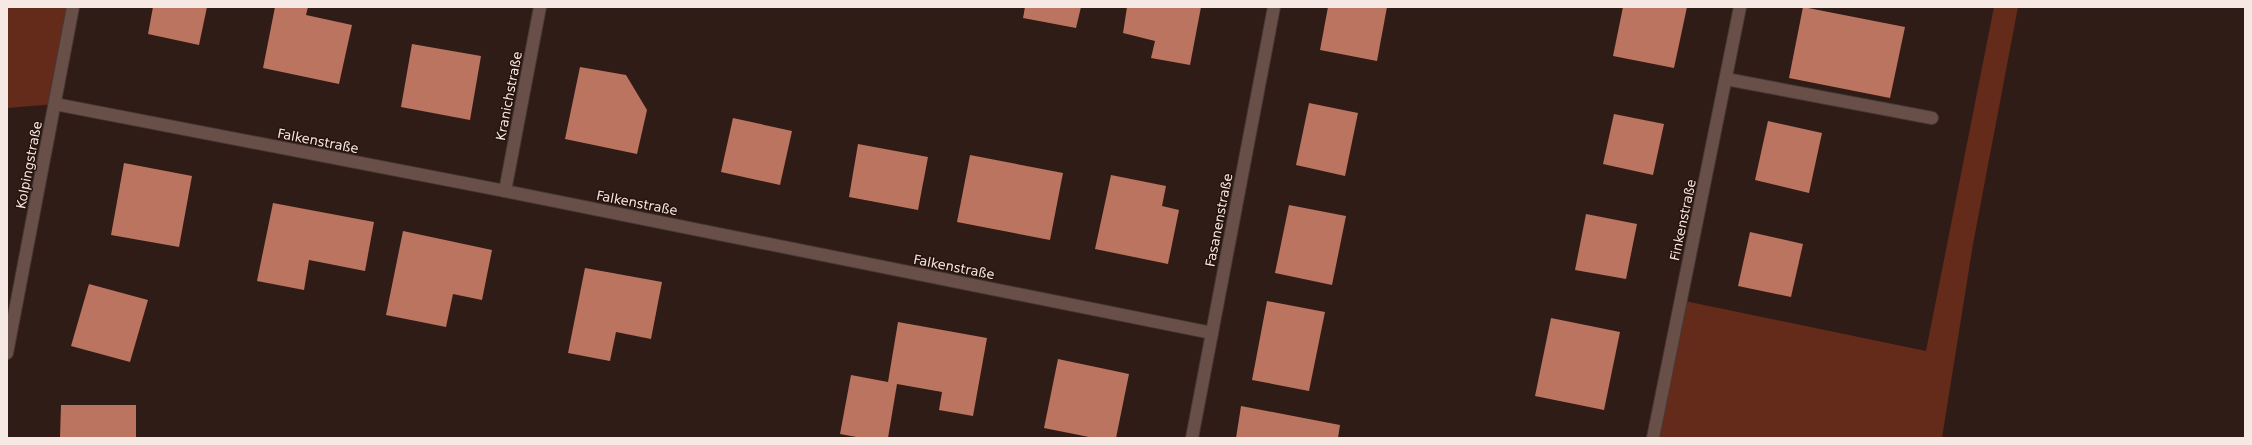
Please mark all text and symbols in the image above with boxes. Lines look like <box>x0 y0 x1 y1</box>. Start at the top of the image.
street label: Kranichstraße <box>493 50 525 142</box>
street label: Kolpingstraße <box>13 120 45 210</box>
street label: Falkenstraße <box>276 126 360 156</box>
street label: Fasanenstraße <box>1203 172 1235 268</box>
street label: Finkenstraße <box>1667 178 1699 262</box>
street label: Falkenstraße <box>595 188 679 218</box>
street label: Falkenstraße <box>912 252 996 282</box>

